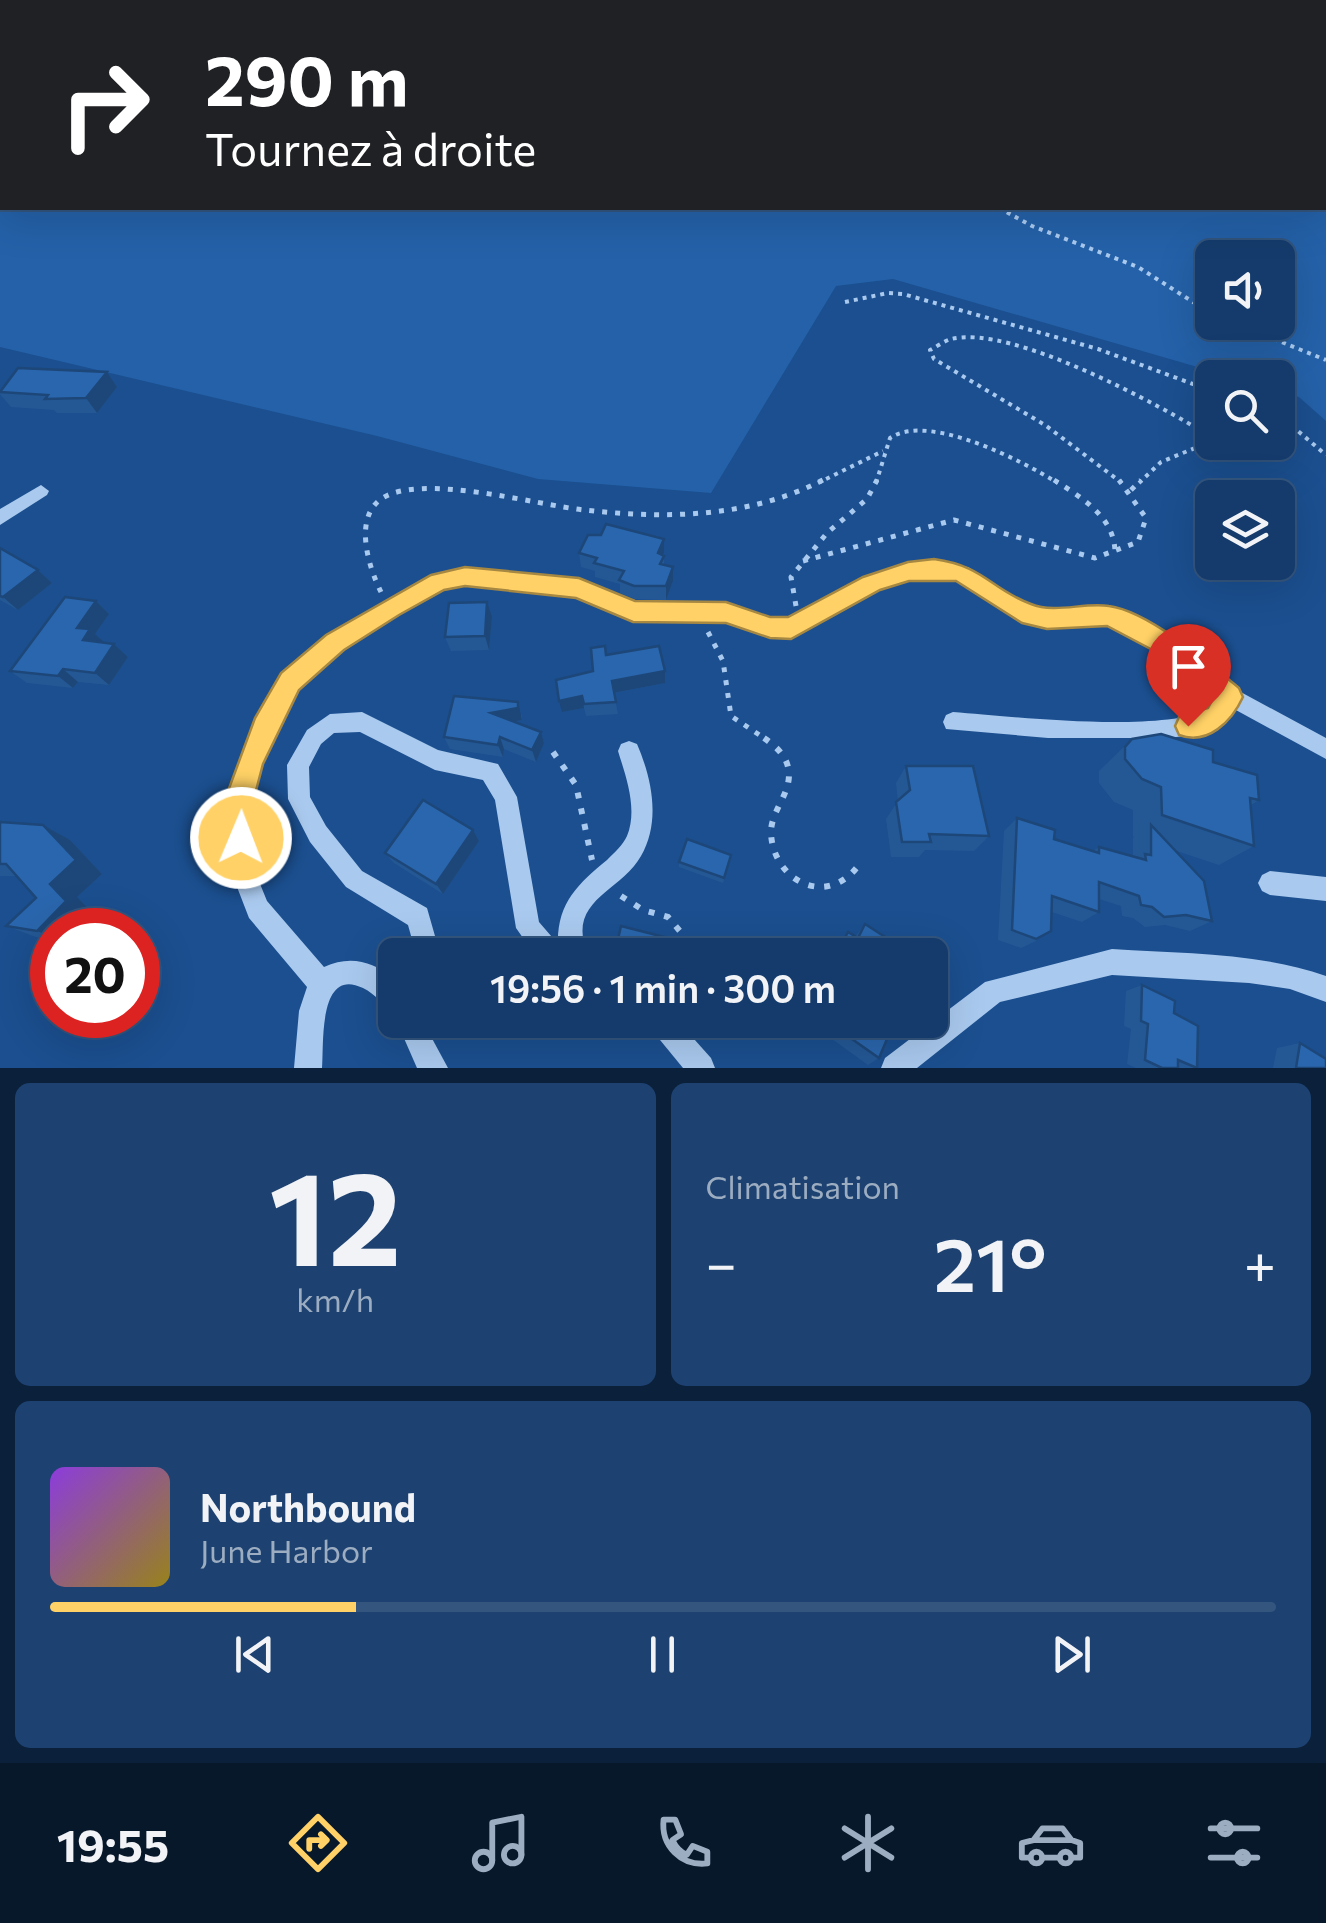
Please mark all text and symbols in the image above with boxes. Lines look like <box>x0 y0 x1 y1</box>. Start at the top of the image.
text: 290 m <box>205 35 409 120</box>
icon: right <box>40 40 170 170</box>
text: Tournez à droite <box>205 120 536 175</box>
map controls <box>1195 240 1295 580</box>
button: sound <box>1195 240 1295 340</box>
button: search <box>1195 360 1295 460</box>
button: layers <box>1195 480 1295 580</box>
pin <box>1146 624 1231 727</box>
icon: arrive <box>1161 639 1216 694</box>
position arrow <box>189 786 293 890</box>
speed limit sign: 20 <box>30 908 160 1038</box>
text: 19:56 · 1 min · 300 m <box>490 964 836 1011</box>
text: 12 <box>269 1134 402 1293</box>
text: Climatisation <box>706 1166 900 1206</box>
text: 21° <box>934 1216 1047 1307</box>
text: − <box>706 1228 737 1295</box>
text: + <box>1244 1228 1276 1295</box>
text: km/h <box>296 1279 374 1319</box>
text: Northbound <box>200 1483 416 1530</box>
text: June Harbor <box>200 1530 373 1570</box>
icon: previous <box>227 1627 282 1682</box>
icon: pause <box>635 1627 690 1682</box>
icon: next <box>1044 1627 1099 1682</box>
icon: directions <box>283 1808 353 1878</box>
icon: music <box>466 1808 536 1878</box>
icon: phone <box>649 1808 719 1878</box>
icon: climate <box>833 1808 903 1878</box>
icon: car <box>1016 1808 1086 1878</box>
icon: filters <box>1199 1808 1269 1878</box>
text: 19:55 <box>57 1816 169 1871</box>

